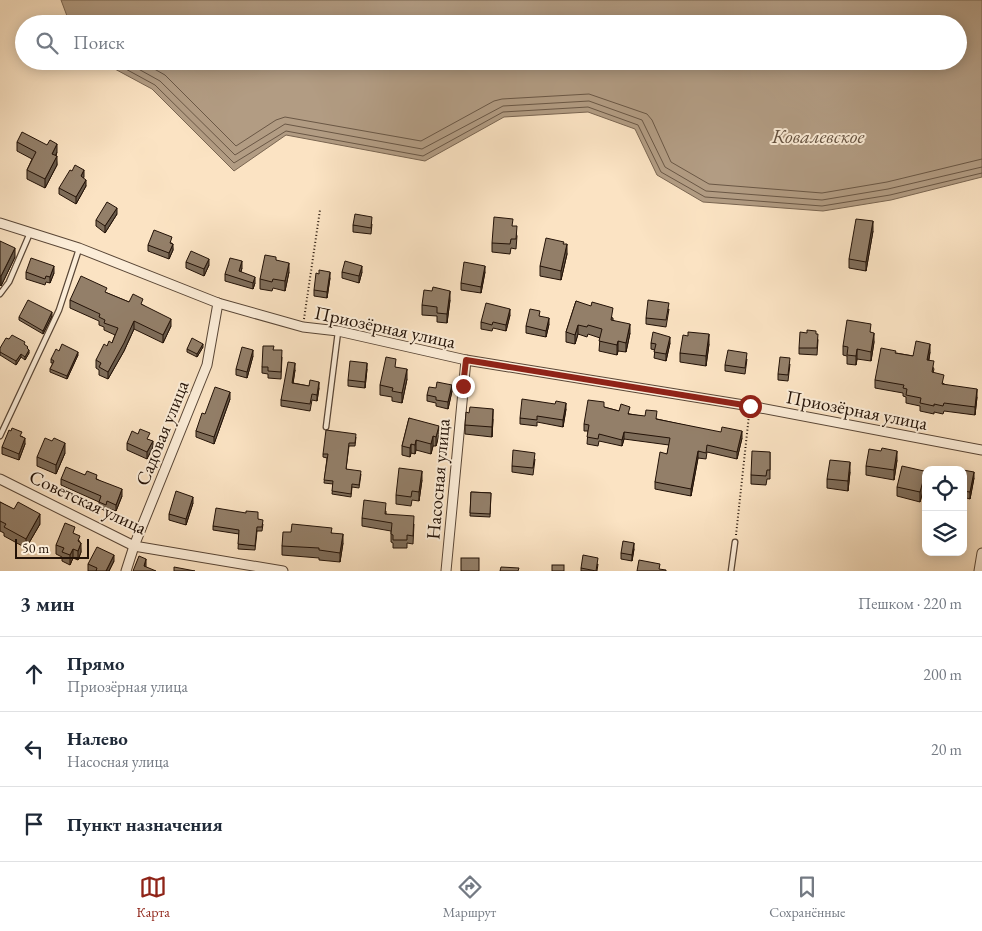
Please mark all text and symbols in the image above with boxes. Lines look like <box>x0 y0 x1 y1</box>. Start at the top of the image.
search box <box>15 15 967 70</box>
icon: search <box>33 29 61 57</box>
text: Поиск <box>73 30 125 55</box>
water label: Ковалевское <box>771 123 864 149</box>
street label: Приозёрная улица <box>312 300 458 354</box>
route end <box>452 375 475 398</box>
street label: Садовая улица <box>130 376 195 489</box>
street label: Приозёрная улица <box>784 384 930 436</box>
route start <box>739 395 762 418</box>
street label: Насосная улица <box>420 417 456 541</box>
street label: Советская улица <box>25 464 151 540</box>
map controls <box>922 466 967 556</box>
button: locate <box>922 466 967 511</box>
button: layers <box>922 511 967 556</box>
scale bar <box>15 536 89 559</box>
text: 50 m <box>22 539 49 557</box>
text: 3 мин <box>20 590 75 617</box>
text: Пешком · 220 m <box>858 593 962 614</box>
text: Прямо <box>67 651 125 676</box>
icon: ahead <box>20 660 48 688</box>
text: 200 m <box>923 664 962 685</box>
text: Приозёрная улица <box>67 676 188 697</box>
text: Налево <box>67 726 128 751</box>
icon: left <box>20 735 48 763</box>
text: 20 m <box>931 739 962 760</box>
text: Насосная улица <box>67 751 169 772</box>
icon: arrive <box>20 810 48 838</box>
text: Пункт назначения <box>67 812 223 837</box>
tab: Карта <box>136 873 170 921</box>
tab: Маршрут <box>443 873 496 921</box>
tab: Сохранённые <box>769 873 846 921</box>

